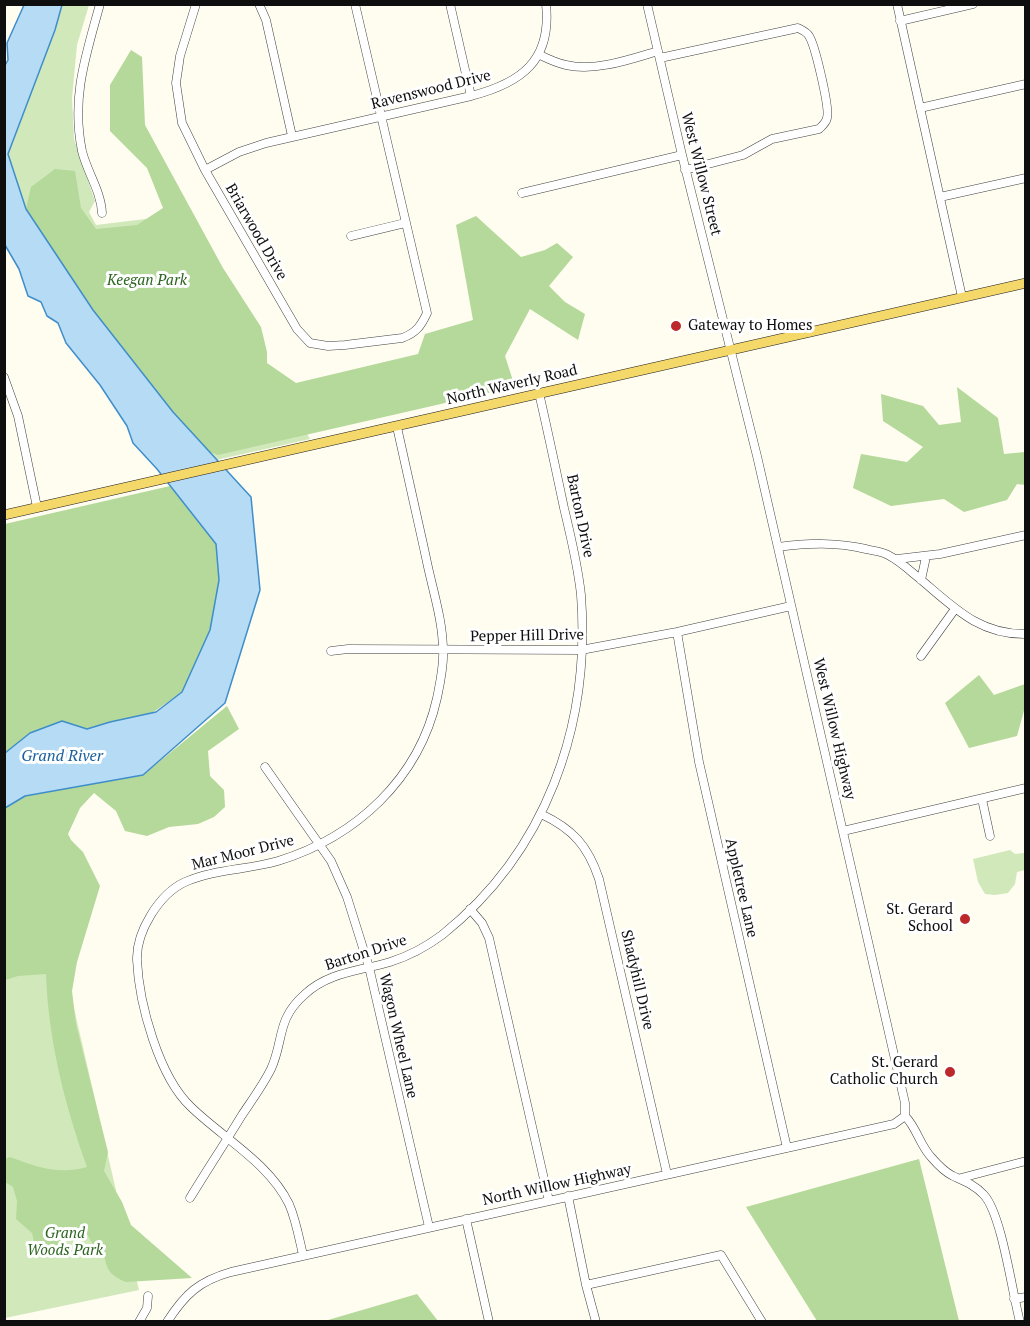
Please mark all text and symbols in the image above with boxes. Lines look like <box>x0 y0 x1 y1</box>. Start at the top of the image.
street label: Ravenswood Drive <box>369 66 493 114</box>
street label: West Willow Street <box>677 110 725 238</box>
street label: Briarwood Drive <box>221 181 291 283</box>
park label: Keegan Park <box>107 272 187 290</box>
place label: Gateway to Homes <box>688 317 812 335</box>
marker: Gateway to Homes <box>669 319 683 333</box>
street label: North Waverly Road <box>445 361 579 409</box>
street label: Barton Drive <box>562 473 598 559</box>
street label: Pepper Hill Drive <box>470 626 584 646</box>
street label: West Willow Highway <box>809 656 859 802</box>
water label: Grand River <box>21 746 103 766</box>
street label: Mar Moor Drive <box>190 832 296 874</box>
street label: Appletree Lane <box>721 836 761 940</box>
place label: St. Gerard School <box>886 901 953 936</box>
marker: St. Gerard School <box>958 912 972 926</box>
street label: Shadyhill Drive <box>617 928 657 1032</box>
street label: Barton Drive <box>323 931 409 975</box>
street label: Wagon Wheel Lane <box>375 972 421 1100</box>
place label: St. Gerard Catholic Church <box>830 1054 938 1089</box>
marker: St. Gerard Catholic Church <box>943 1065 957 1079</box>
street label: North Willow Highway <box>481 1160 633 1210</box>
park label: Grand Woods Park <box>27 1225 103 1260</box>

